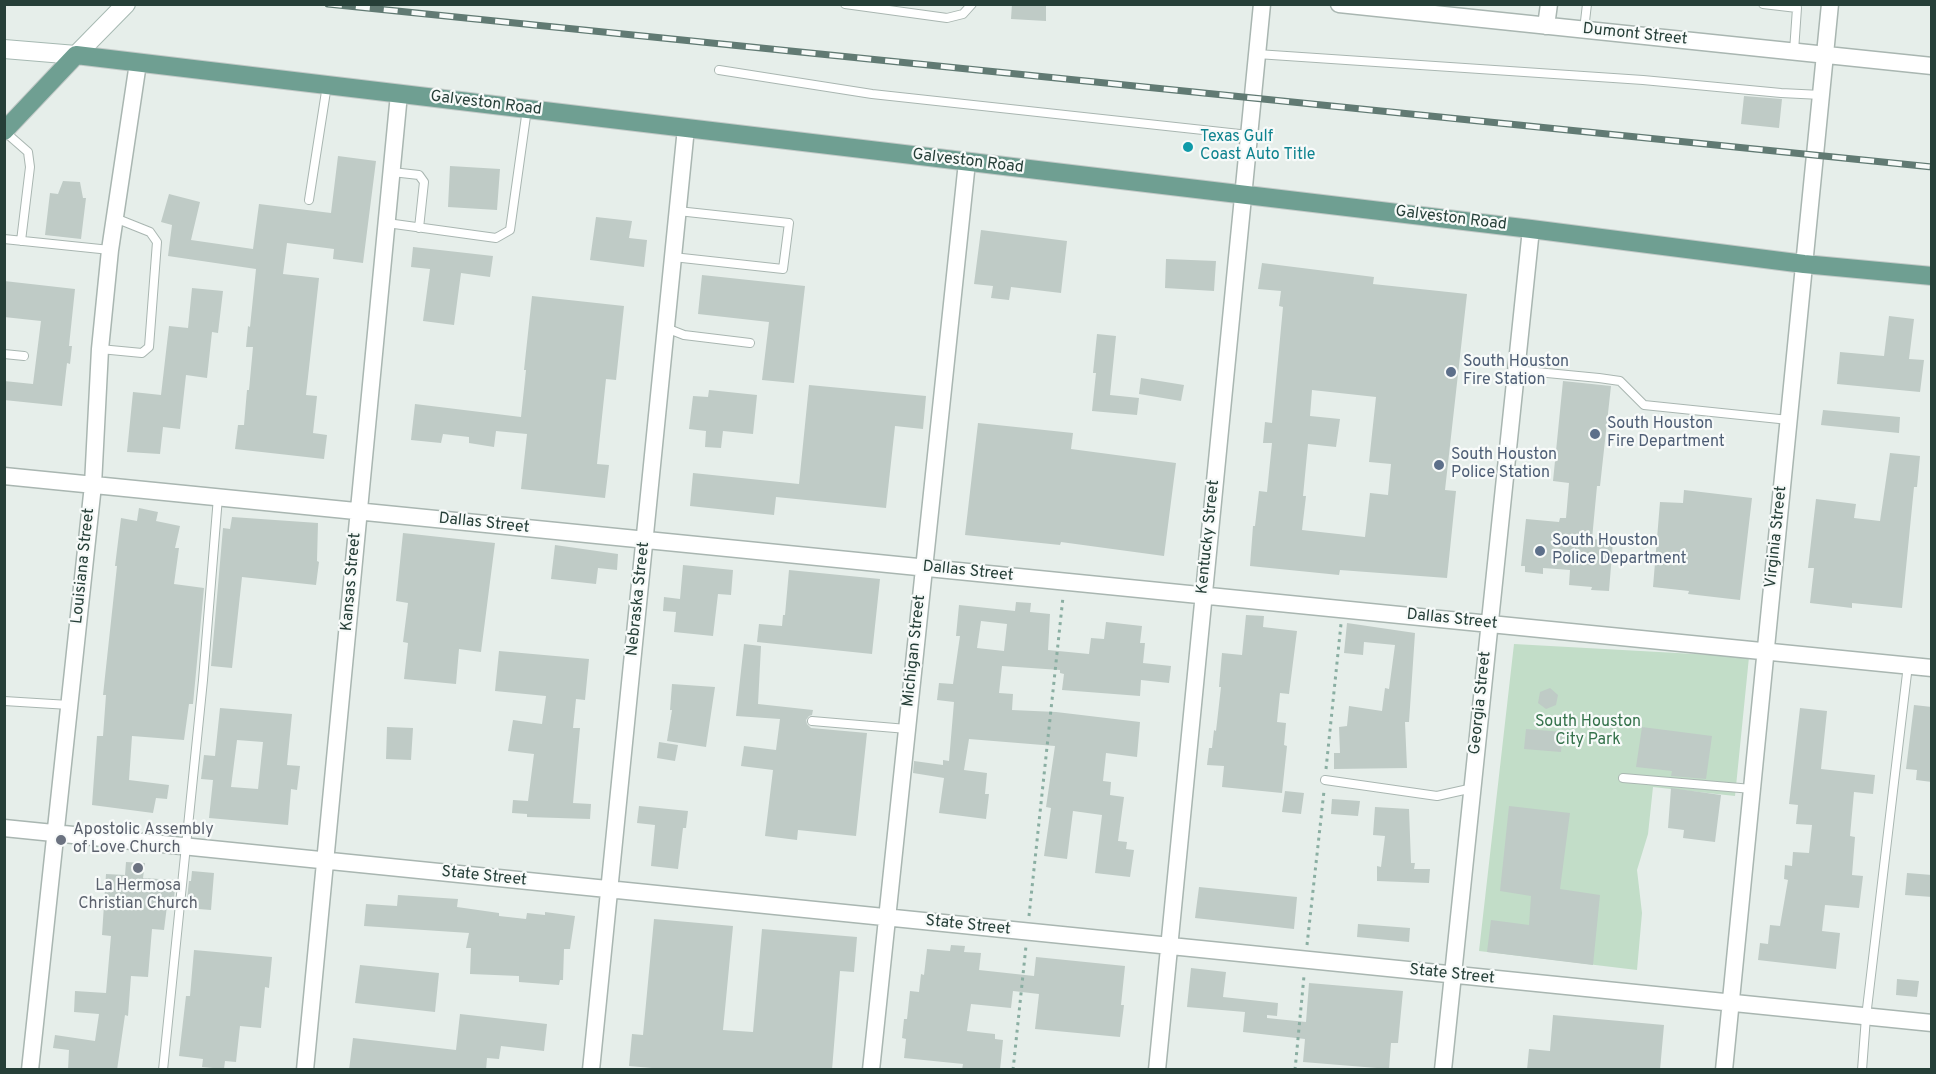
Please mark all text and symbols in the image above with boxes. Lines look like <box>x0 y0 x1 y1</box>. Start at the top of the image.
street label: Dumont Street <box>1582 20 1688 50</box>
street label: Galveston Road <box>429 88 543 120</box>
place label: Texas Gulf Coast Auto Title <box>1200 128 1315 166</box>
marker: Texas Gulf Coast Auto Title <box>1181 140 1195 154</box>
street label: Galveston Road <box>911 146 1025 178</box>
street label: Galveston Road <box>1394 203 1508 235</box>
place label: South Houston Fire Station <box>1463 353 1569 391</box>
marker: South Houston Fire Station <box>1444 365 1458 379</box>
place label: South Houston Fire Department <box>1607 415 1725 453</box>
marker: South Houston Fire Department <box>1588 427 1602 441</box>
place label: South Houston Police Station <box>1451 446 1557 484</box>
marker: South Houston Police Station <box>1432 458 1446 472</box>
street label: Kentucky Street <box>1193 479 1225 595</box>
street label: Virginia Street <box>1762 485 1792 589</box>
street label: Louisiana Street <box>68 507 100 625</box>
street label: Dallas Street <box>438 510 530 538</box>
street label: Kansas Street <box>338 532 366 632</box>
place label: South Houston Police Department <box>1552 532 1686 570</box>
street label: Nebraska Street <box>623 541 655 657</box>
marker: South Houston Police Department <box>1533 544 1547 558</box>
street label: Dallas Street <box>922 558 1014 586</box>
street label: Michigan Street <box>900 594 930 708</box>
street label: Dallas Street <box>1406 606 1498 634</box>
street label: Georgia Street <box>1466 650 1496 756</box>
park label: South Houston City Park <box>1535 713 1641 751</box>
place label: Apostolic Assembly of Love Church <box>73 821 214 859</box>
marker: Apostolic Assembly of Love Church <box>54 833 68 847</box>
marker: La Hermosa Christian Church <box>131 861 145 875</box>
street label: State Street <box>440 863 528 891</box>
place label: La Hermosa Christian Church <box>78 877 198 915</box>
street label: State Street <box>924 912 1012 940</box>
street label: State Street <box>1408 961 1496 989</box>

